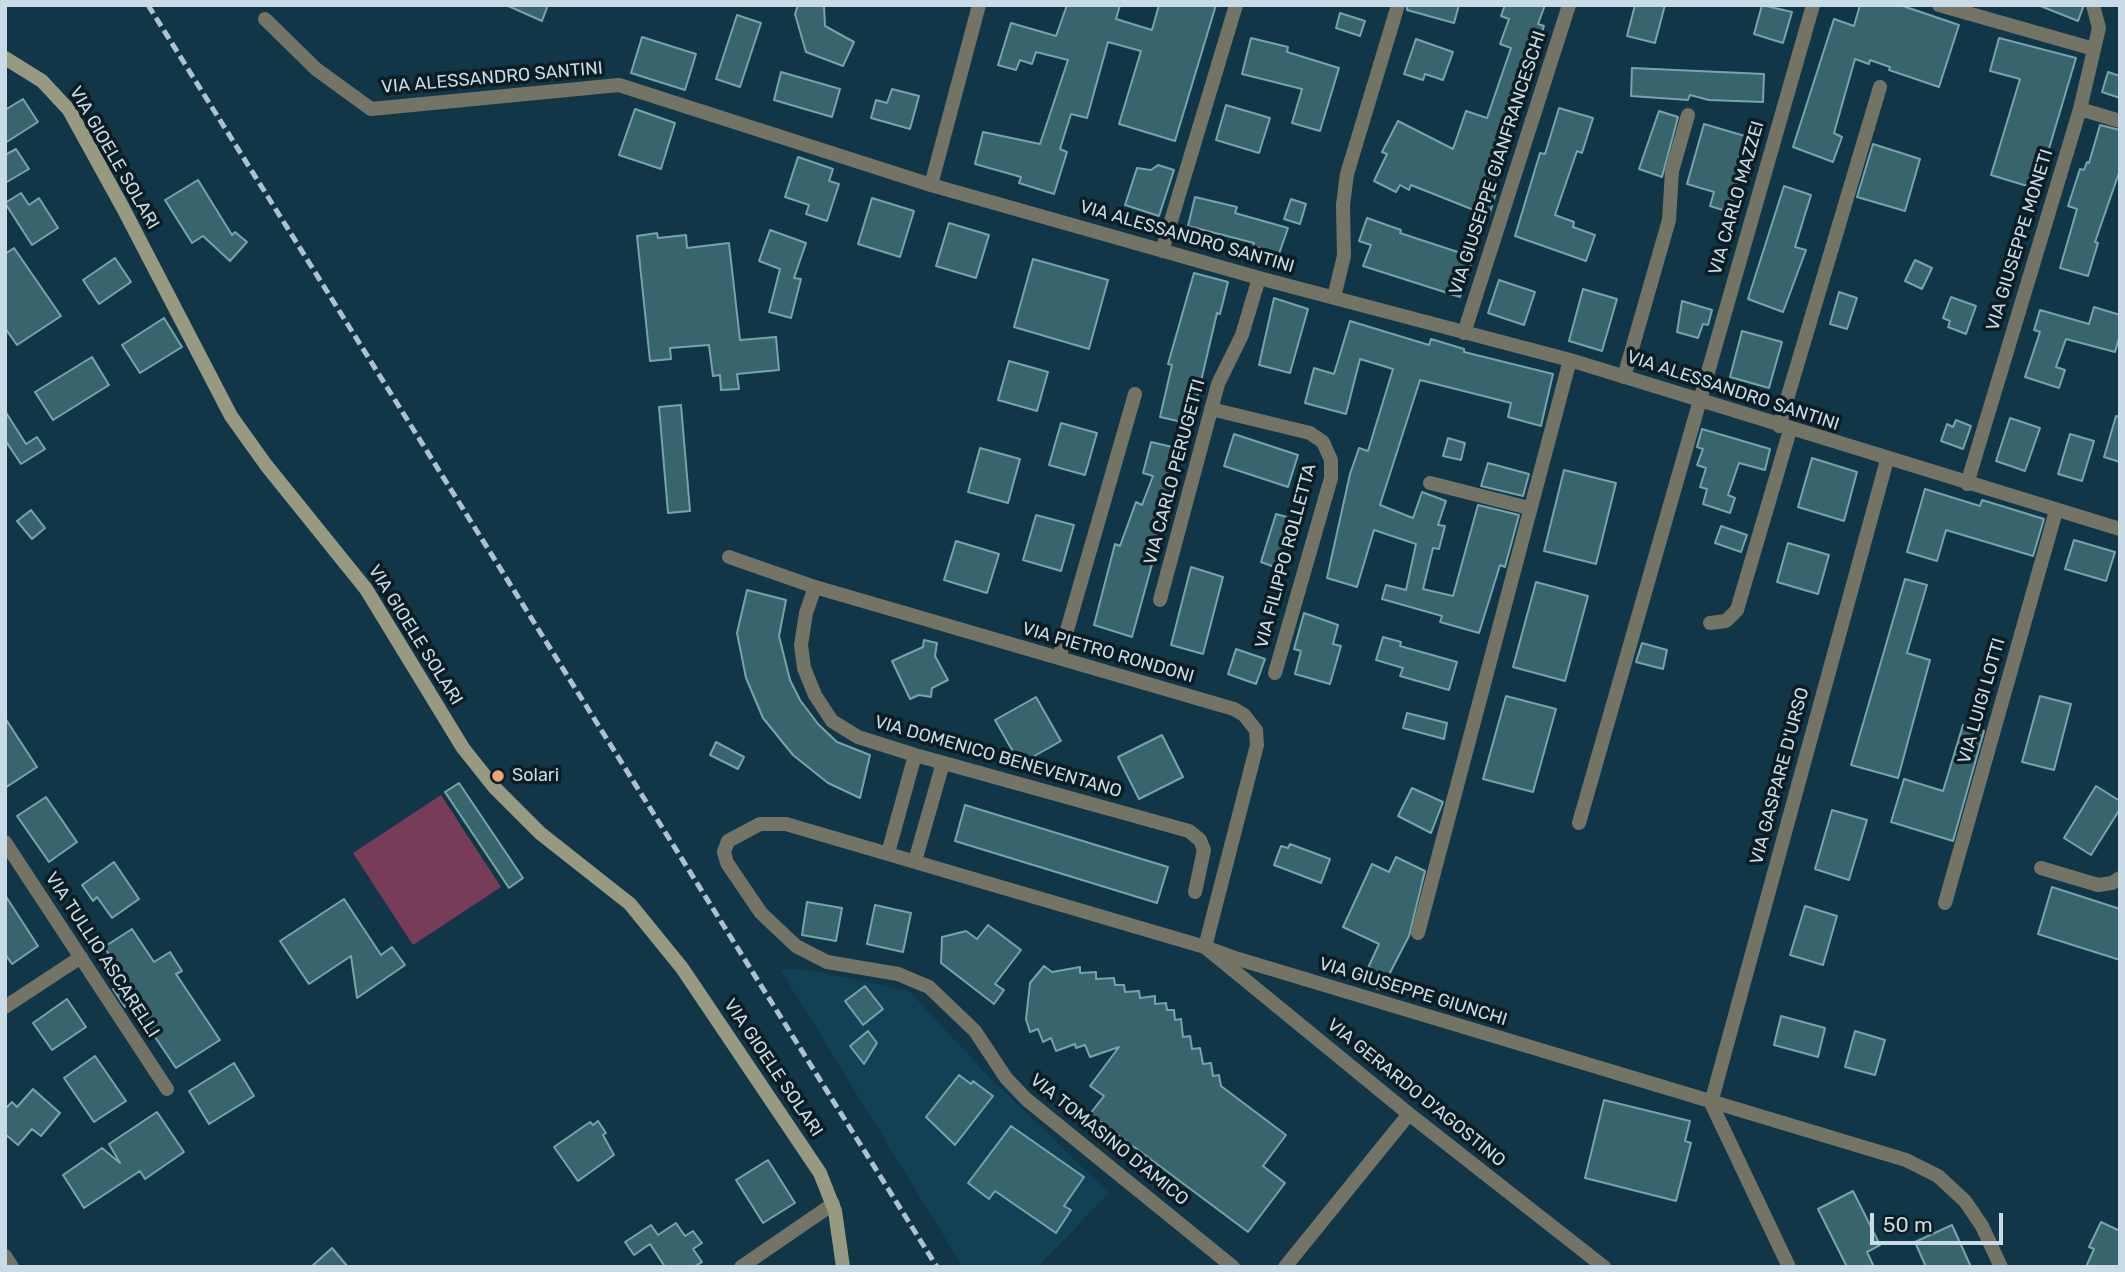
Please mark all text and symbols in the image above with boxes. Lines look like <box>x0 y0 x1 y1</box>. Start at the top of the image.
street label: VIA GIUSEPPE GIANFRANCESCHI <box>1445 28 1551 298</box>
street label: VIA ALESSANDRO SANTINI <box>380 58 604 98</box>
street label: VIA GIOELE SOLARI <box>64 83 164 233</box>
street label: VIA CARLO MAZZEI <box>1705 119 1769 277</box>
street label: VIA GIUSEPPE MONETI <box>1982 147 2058 333</box>
street label: VIA ALESSANDRO SANTINI <box>1077 196 1297 278</box>
street label: VIA ALESSANDRO SANTINI <box>1624 346 1842 436</box>
street label: VIA CARLO PERUGETTI <box>1140 377 1210 567</box>
street label: VIA FILIPPO ROLLETTA <box>1251 461 1321 651</box>
street label: VIA GIOELE SOLARI <box>363 561 467 709</box>
street label: VIA PIETRO RONDONI <box>1020 618 1196 688</box>
street label: VIA LUIGI LOTTI <box>1954 636 2010 766</box>
street label: VIA GASPARE D'URSO <box>1746 685 1814 867</box>
street label: VIA DOMENICO BENEVENTANO <box>872 711 1124 803</box>
place label: Solari <box>512 765 559 787</box>
marker: Solari <box>490 768 506 784</box>
street label: VIA TULLIO ASCARELLI <box>40 868 164 1042</box>
street label: VIA GIUSEPPE GIUNCHI <box>1316 953 1510 1031</box>
street label: VIA GIOELE SOLARI <box>719 995 827 1141</box>
street label: VIA GERARDO D'AGOSTINO <box>1322 1014 1510 1172</box>
street label: VIA TOMASINO D'AMICO <box>1025 1069 1193 1211</box>
scale bar <box>1873 1198 2006 1242</box>
text: 50 m <box>1883 1212 1933 1237</box>

